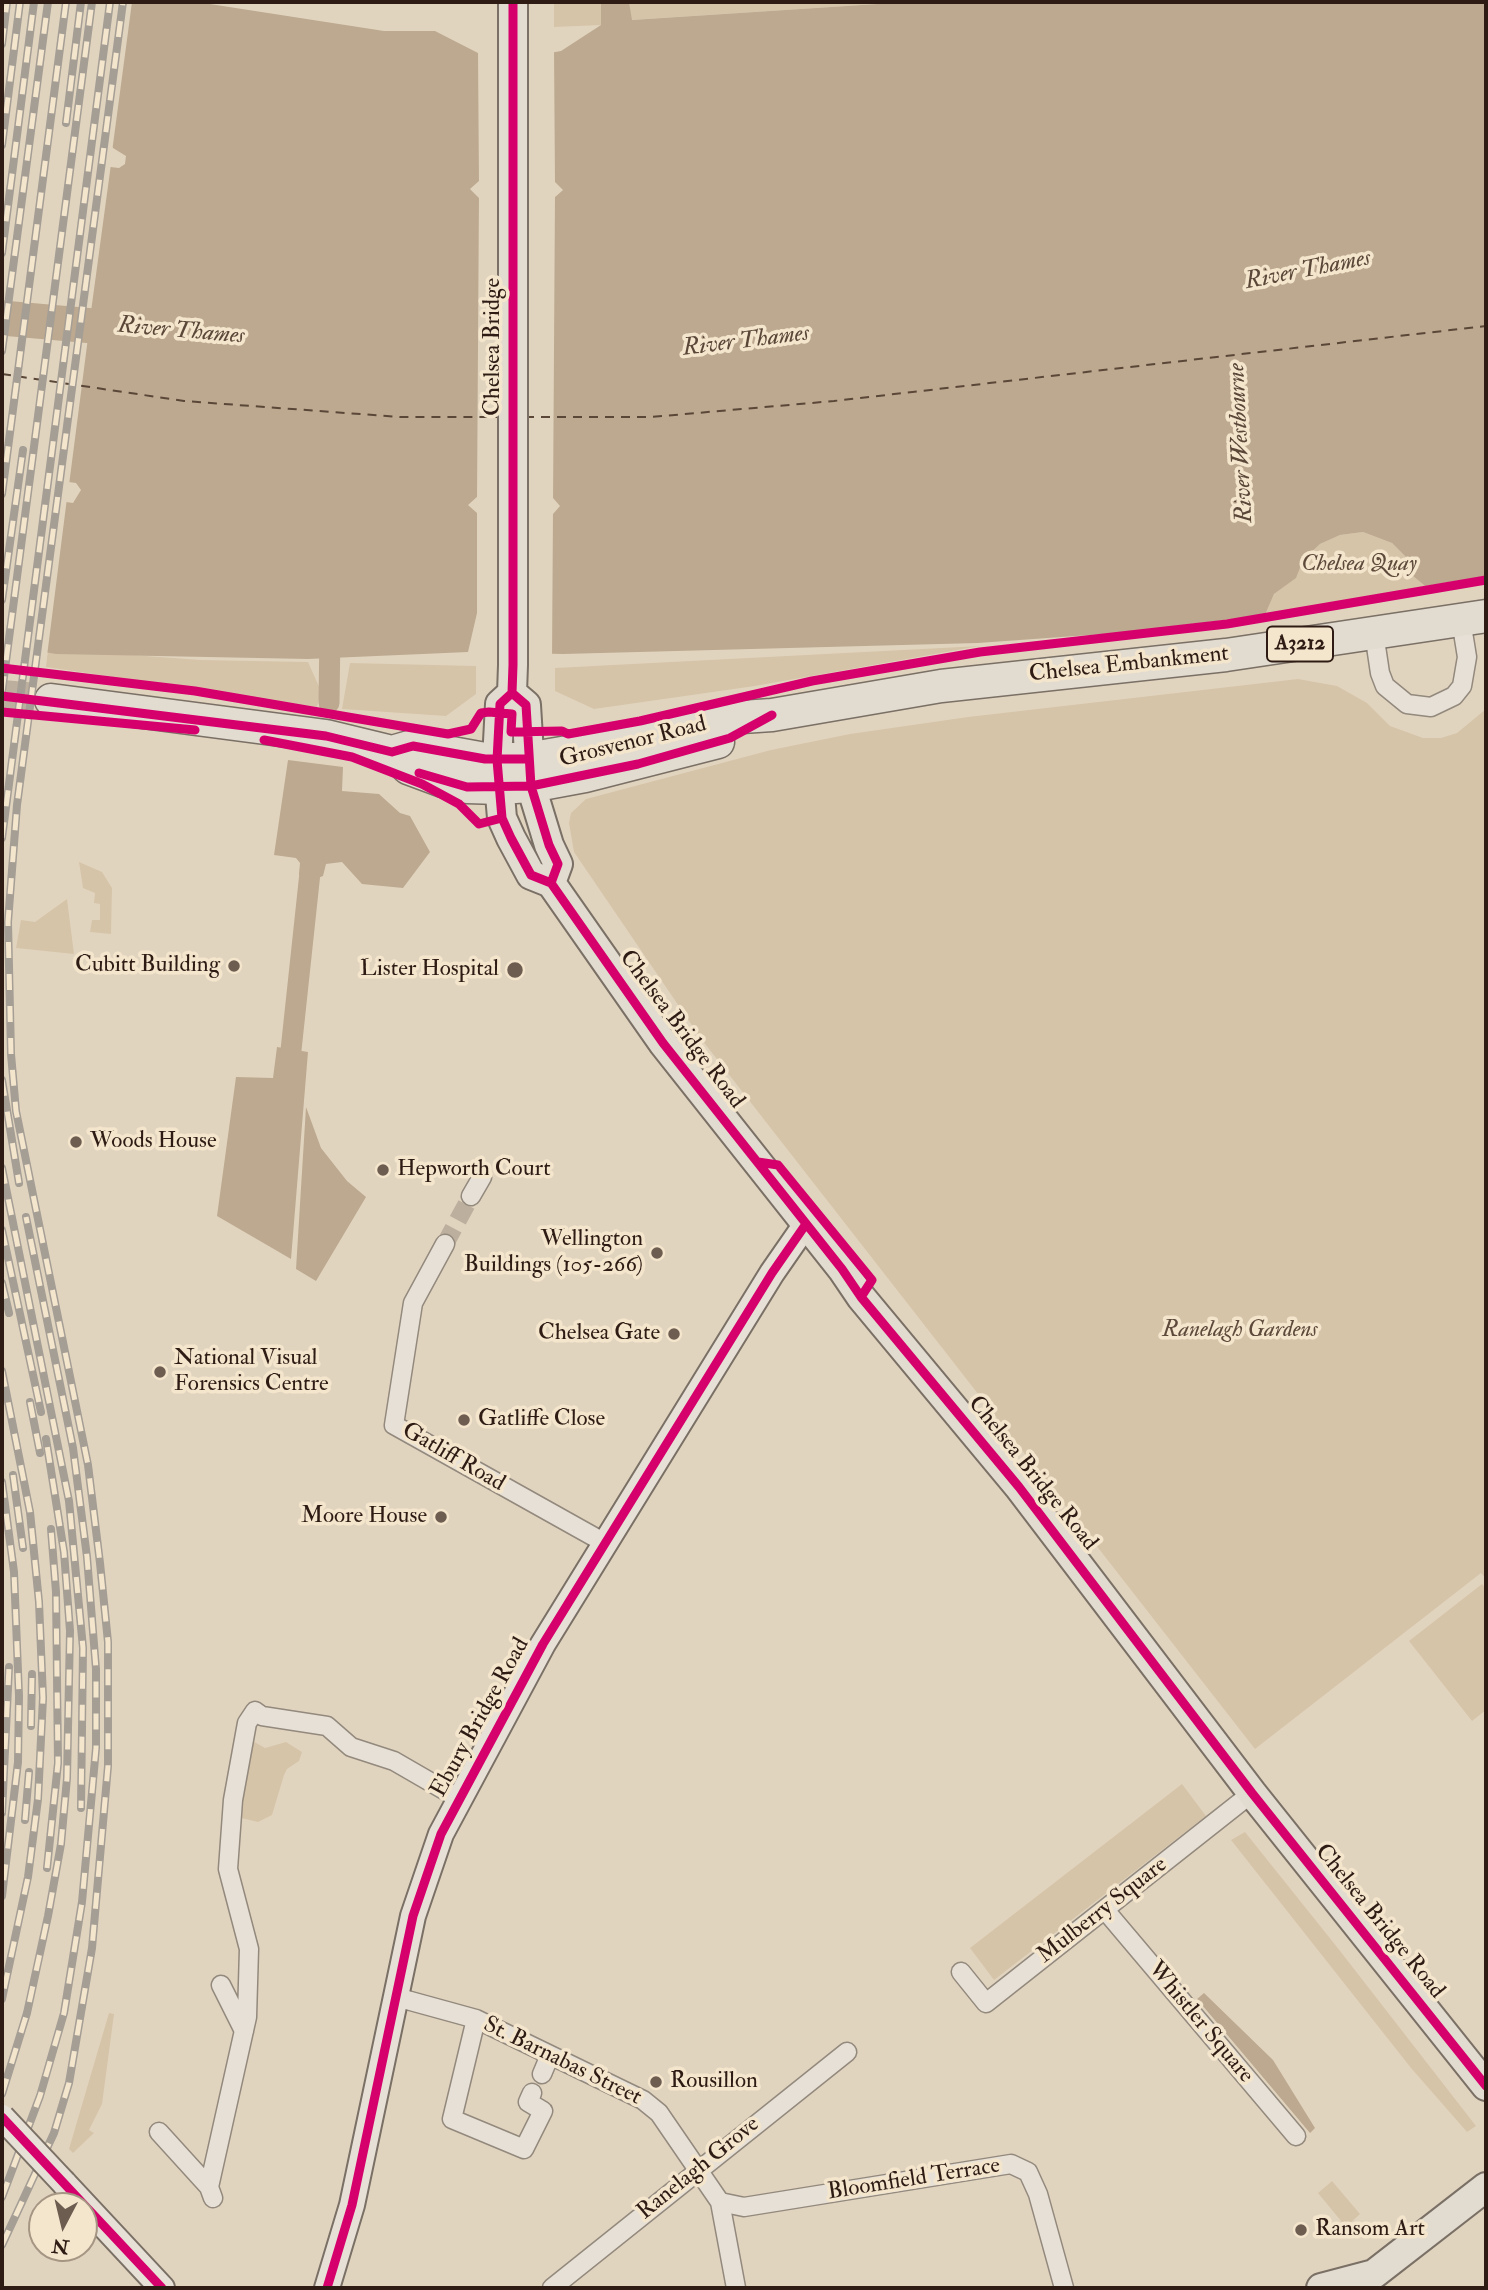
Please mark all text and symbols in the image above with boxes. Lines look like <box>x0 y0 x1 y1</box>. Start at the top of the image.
water label: River Thames <box>1243 245 1373 297</box>
street label: Chelsea Bridge <box>480 278 508 416</box>
water label: River Thames <box>116 312 246 352</box>
water label: River Thames <box>681 320 811 364</box>
water label: River Westbourne <box>1223 362 1261 524</box>
park label: Chelsea Quay <box>1301 551 1417 579</box>
road number: A3212 <box>1267 626 1333 662</box>
street label: Chelsea Embankment <box>1028 641 1230 689</box>
street label: Grosvenor Road <box>557 711 709 775</box>
street label: Chelsea Bridge Road <box>613 945 749 1115</box>
place label: Cubitt Building <box>75 952 220 980</box>
place label: Lister Hospital <box>360 956 499 984</box>
marker: Cubitt Building <box>226 958 242 974</box>
marker: Lister Hospital <box>505 960 525 980</box>
place label: Woods House <box>90 1128 217 1156</box>
marker: Woods House <box>68 1134 84 1150</box>
place label: Hepworth Court <box>397 1156 551 1184</box>
marker: Hepworth Court <box>375 1162 391 1178</box>
place label: Wellington Buildings (105-266) <box>464 1226 643 1280</box>
marker: Wellington Buildings (105-266) <box>649 1245 665 1261</box>
park label: Ranelagh Gardens <box>1162 1317 1318 1345</box>
place label: Chelsea Gate <box>538 1320 660 1348</box>
marker: Chelsea Gate <box>666 1326 682 1342</box>
place label: National Visual Forensics Centre <box>174 1345 329 1399</box>
marker: National Visual Forensics Centre <box>152 1364 168 1380</box>
street label: Chelsea Bridge Road <box>961 1391 1103 1557</box>
place label: Gatliffe Close <box>478 1406 605 1434</box>
marker: Gatliffe Close <box>456 1412 472 1428</box>
street label: Gatliff Road <box>397 1417 509 1499</box>
place label: Moore House <box>301 1503 427 1531</box>
marker: Moore House <box>433 1509 449 1525</box>
street label: Ebury Bridge Road <box>426 1634 536 1802</box>
street label: Chelsea Bridge Road <box>1308 1839 1450 2005</box>
street label: Mulberry Square <box>1033 1852 1173 1970</box>
street label: Whistler Square <box>1141 1957 1259 2089</box>
street label: St. Barnabas Street <box>478 2012 646 2112</box>
place label: Rousillon <box>670 2068 758 2096</box>
marker: Rousillon <box>648 2074 664 2090</box>
street label: Ranelagh Grove <box>632 2111 766 2227</box>
street label: Bloomfield Terrace <box>826 2153 1002 2207</box>
north arrow <box>28 2192 98 2262</box>
place label: Ransom Art <box>1315 2216 1425 2244</box>
marker: Ransom Art <box>1293 2222 1309 2238</box>
text: N <box>51 2233 71 2259</box>

